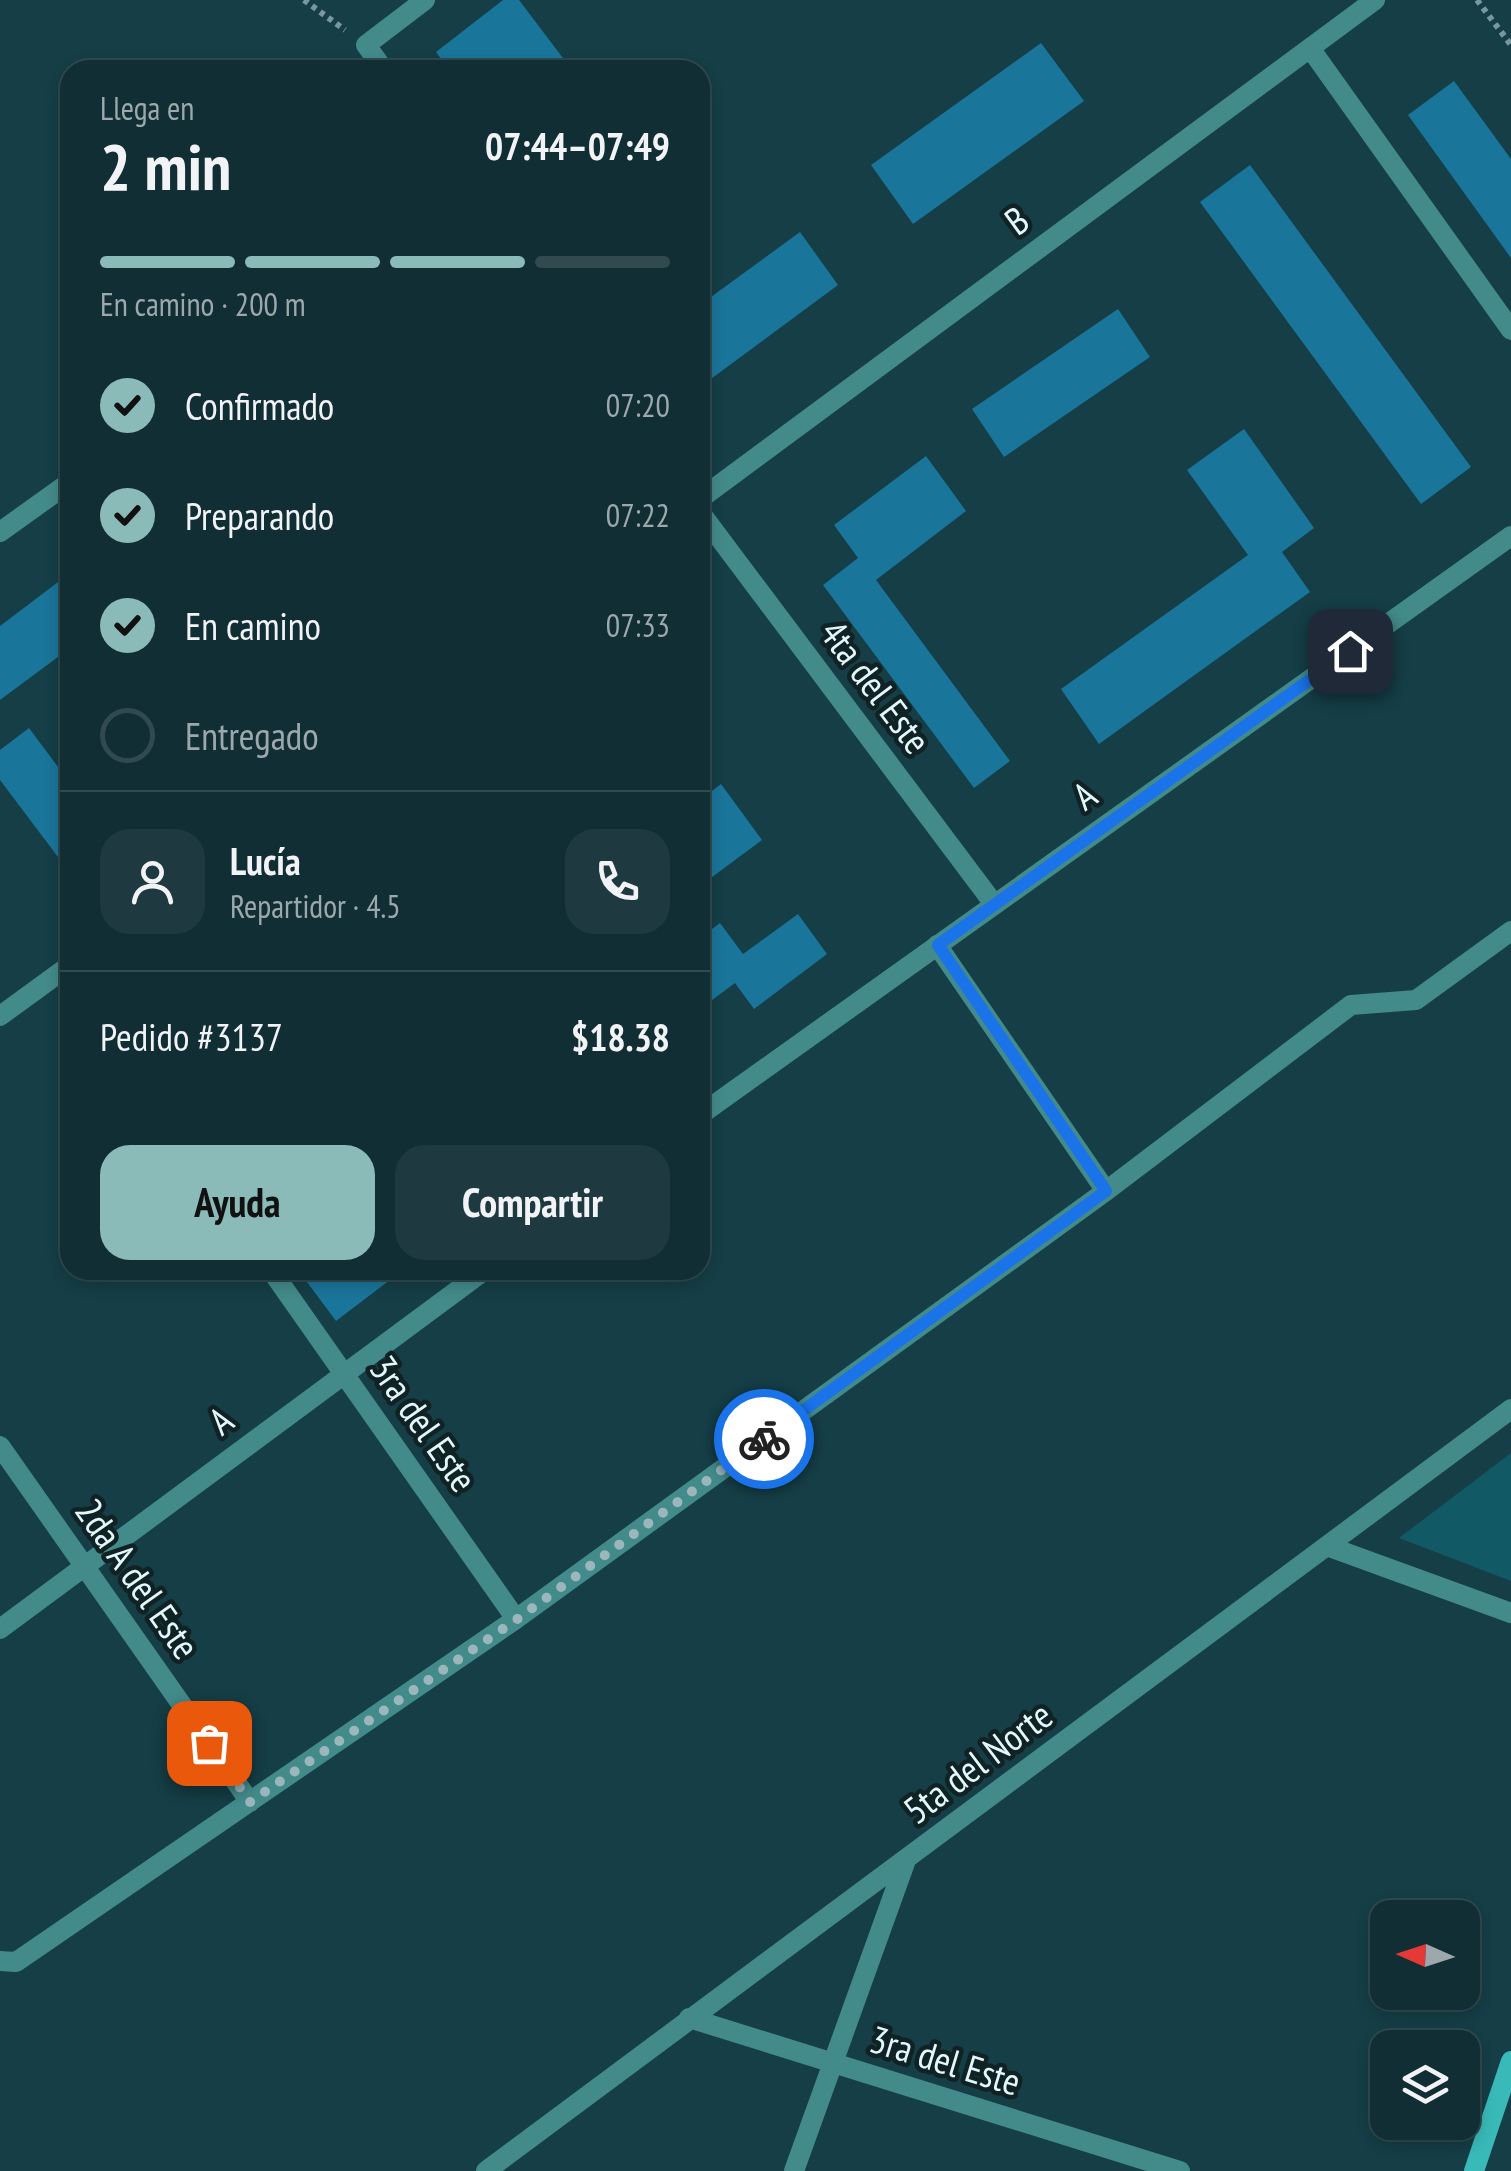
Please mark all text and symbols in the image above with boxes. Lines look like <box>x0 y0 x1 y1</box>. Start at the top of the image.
text: Llega en <box>100 87 194 129</box>
text: 07:44–07:49 <box>485 121 670 170</box>
text: 2 min <box>100 124 231 208</box>
street label: B <box>994 195 1038 245</box>
text: En camino · 200 m <box>100 283 306 325</box>
icon: check <box>100 378 155 433</box>
text: Confirmado <box>185 381 334 430</box>
text: 07:20 <box>606 384 670 426</box>
icon: check <box>100 488 155 543</box>
text: Preparando <box>185 491 334 540</box>
text: 07:22 <box>606 494 670 536</box>
icon: check <box>100 598 155 653</box>
text: En camino <box>185 601 321 650</box>
text: 07:33 <box>606 604 670 646</box>
pin <box>1308 609 1393 694</box>
street label: 4ta del Este <box>810 610 942 763</box>
icon: home <box>1323 624 1378 679</box>
text: Entregado <box>185 711 319 760</box>
street label: A <box>1063 770 1106 820</box>
button: person <box>100 829 205 934</box>
button: phone <box>565 829 670 934</box>
text: Lucía <box>230 836 301 885</box>
text: Repartidor · 4.5 <box>230 885 401 927</box>
text: Pedido #3137 <box>100 1012 283 1061</box>
text: $18.38 <box>571 1012 670 1061</box>
button: Ayuda <box>100 1145 375 1260</box>
button: Compartir <box>395 1145 670 1260</box>
street label: 3ra del Este <box>360 1346 489 1501</box>
courier <box>714 1389 814 1489</box>
street label: A <box>198 1395 242 1445</box>
icon: bike <box>737 1412 792 1467</box>
street label: 2da A del Este <box>65 1488 211 1668</box>
street label: 5ta del Norte <box>893 1690 1061 1834</box>
pin <box>167 1701 252 1786</box>
icon: bag <box>182 1716 237 1771</box>
north arrow <box>1370 1900 1480 2010</box>
map controls <box>1370 1900 1480 2140</box>
street label: 3ra del Este <box>864 2014 1027 2106</box>
button: layers <box>1370 2030 1480 2140</box>

